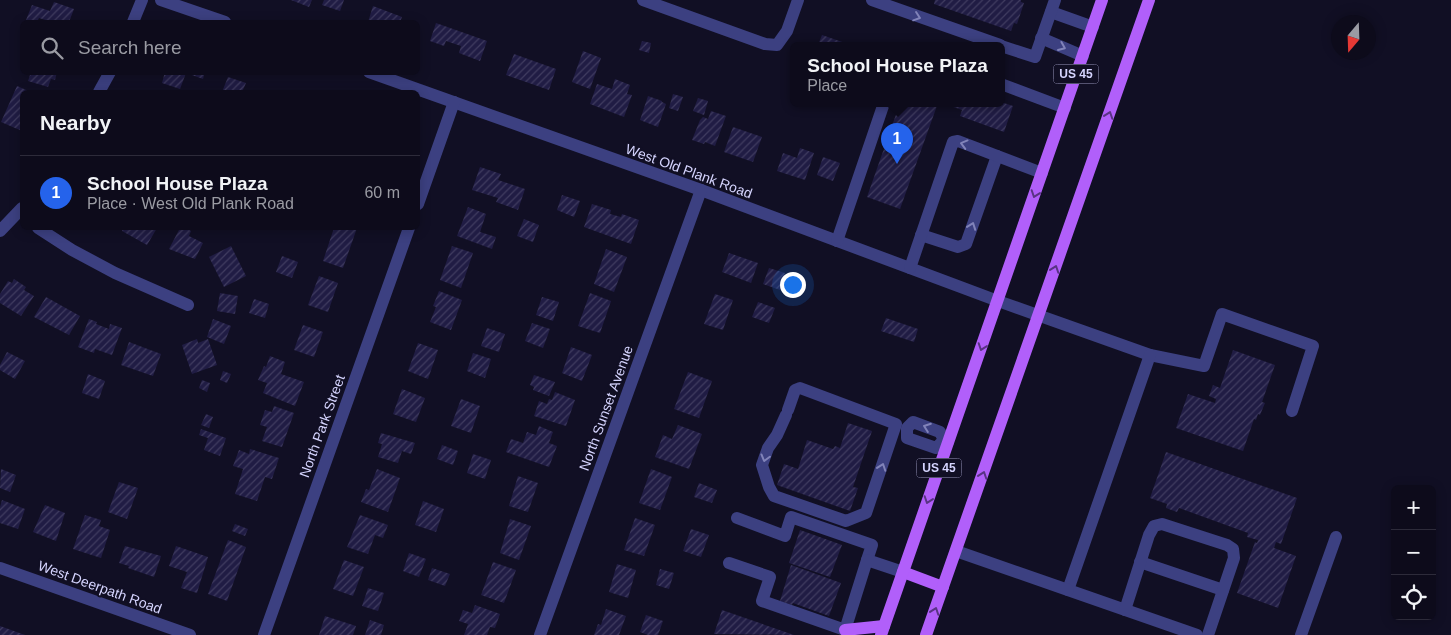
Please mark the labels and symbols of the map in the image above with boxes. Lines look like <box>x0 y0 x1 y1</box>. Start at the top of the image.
one-way arrow <box>913 11 921 21</box>
north arrow <box>1331 15 1376 60</box>
one-way arrow <box>1057 41 1066 51</box>
road number: US 45 <box>1054 64 1098 84</box>
one-way arrow <box>1103 111 1113 120</box>
pin: 1 <box>881 123 913 164</box>
one-way arrow <box>960 139 968 150</box>
street label: West Old Plank Road <box>623 141 755 201</box>
one-way arrow <box>1030 190 1040 198</box>
one-way arrow <box>966 222 976 231</box>
one-way arrow <box>1049 265 1059 273</box>
your location <box>780 272 806 298</box>
one-way arrow <box>978 342 988 350</box>
street label: North Sunset Avenue <box>576 343 636 473</box>
street label: North Park Street <box>296 372 348 480</box>
one-way arrow <box>923 423 932 433</box>
one-way arrow <box>760 454 771 462</box>
road number: US 45 <box>916 458 962 478</box>
one-way arrow <box>876 463 886 471</box>
one-way arrow <box>977 471 987 479</box>
one-way arrow <box>924 495 934 504</box>
street label: West Deerpath Road <box>36 557 164 617</box>
one-way arrow <box>929 607 939 616</box>

